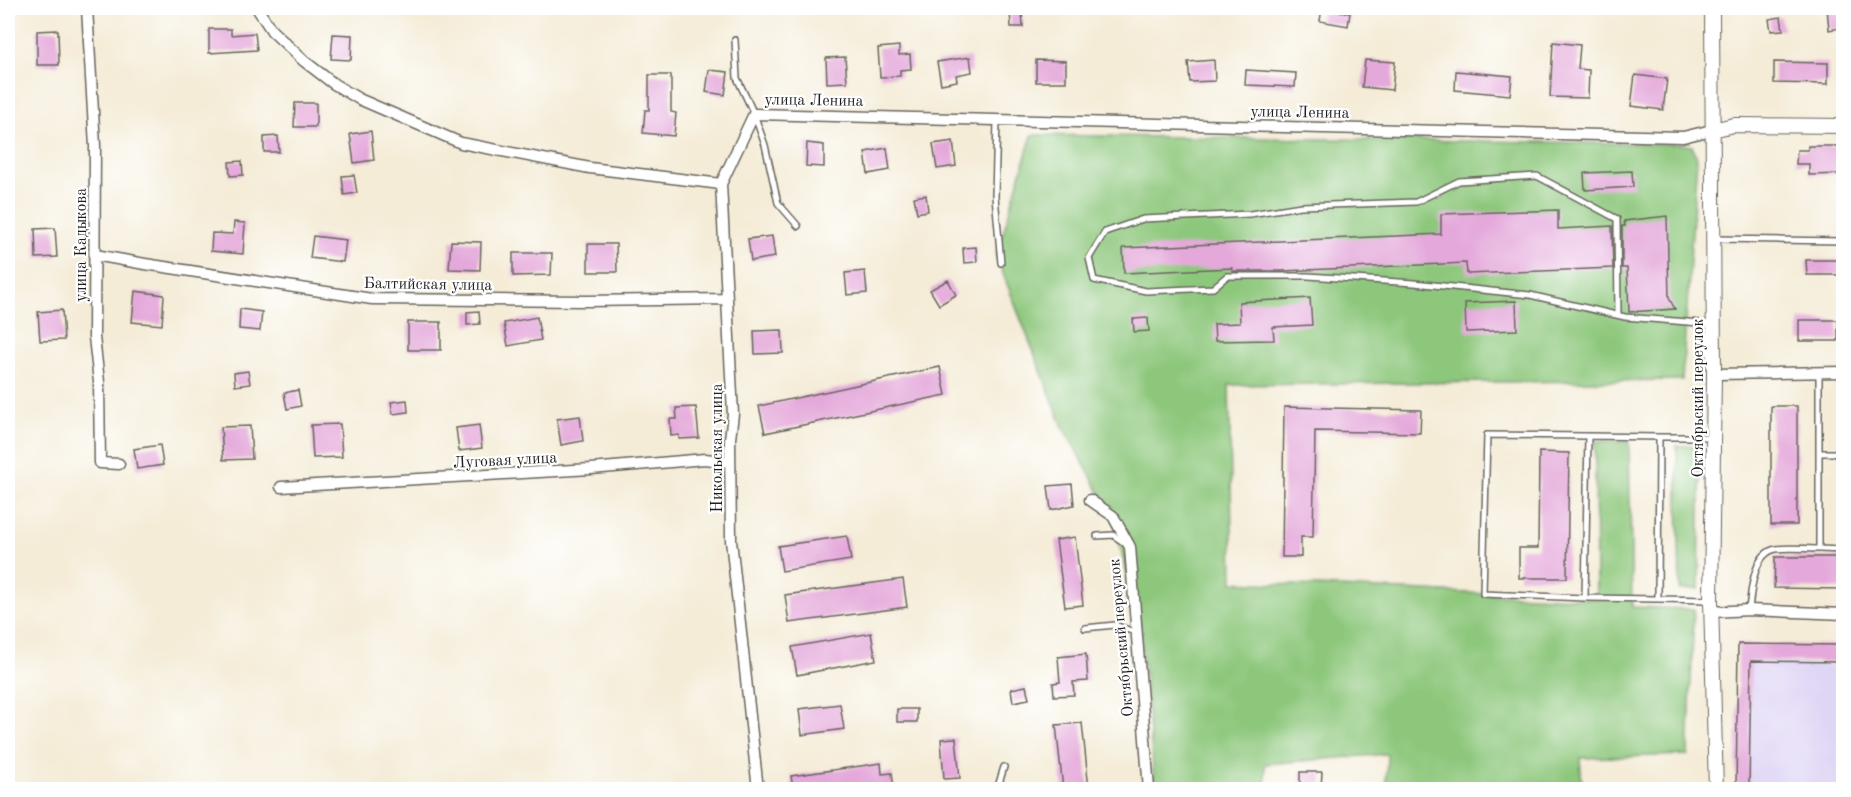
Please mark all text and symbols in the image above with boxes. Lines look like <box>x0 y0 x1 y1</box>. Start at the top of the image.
street label: улица Ленина <box>764 92 864 110</box>
street label: улица Ленина <box>1250 104 1350 122</box>
street label: улица Кадыкова <box>74 188 90 302</box>
street label: Балтийская улица <box>363 276 493 294</box>
street label: Октябрьский переулок <box>1691 319 1707 477</box>
street label: Никольская улица <box>710 383 726 513</box>
street label: Луговая улица <box>453 450 558 472</box>
street label: Октябрьский переулок <box>1107 558 1137 718</box>

